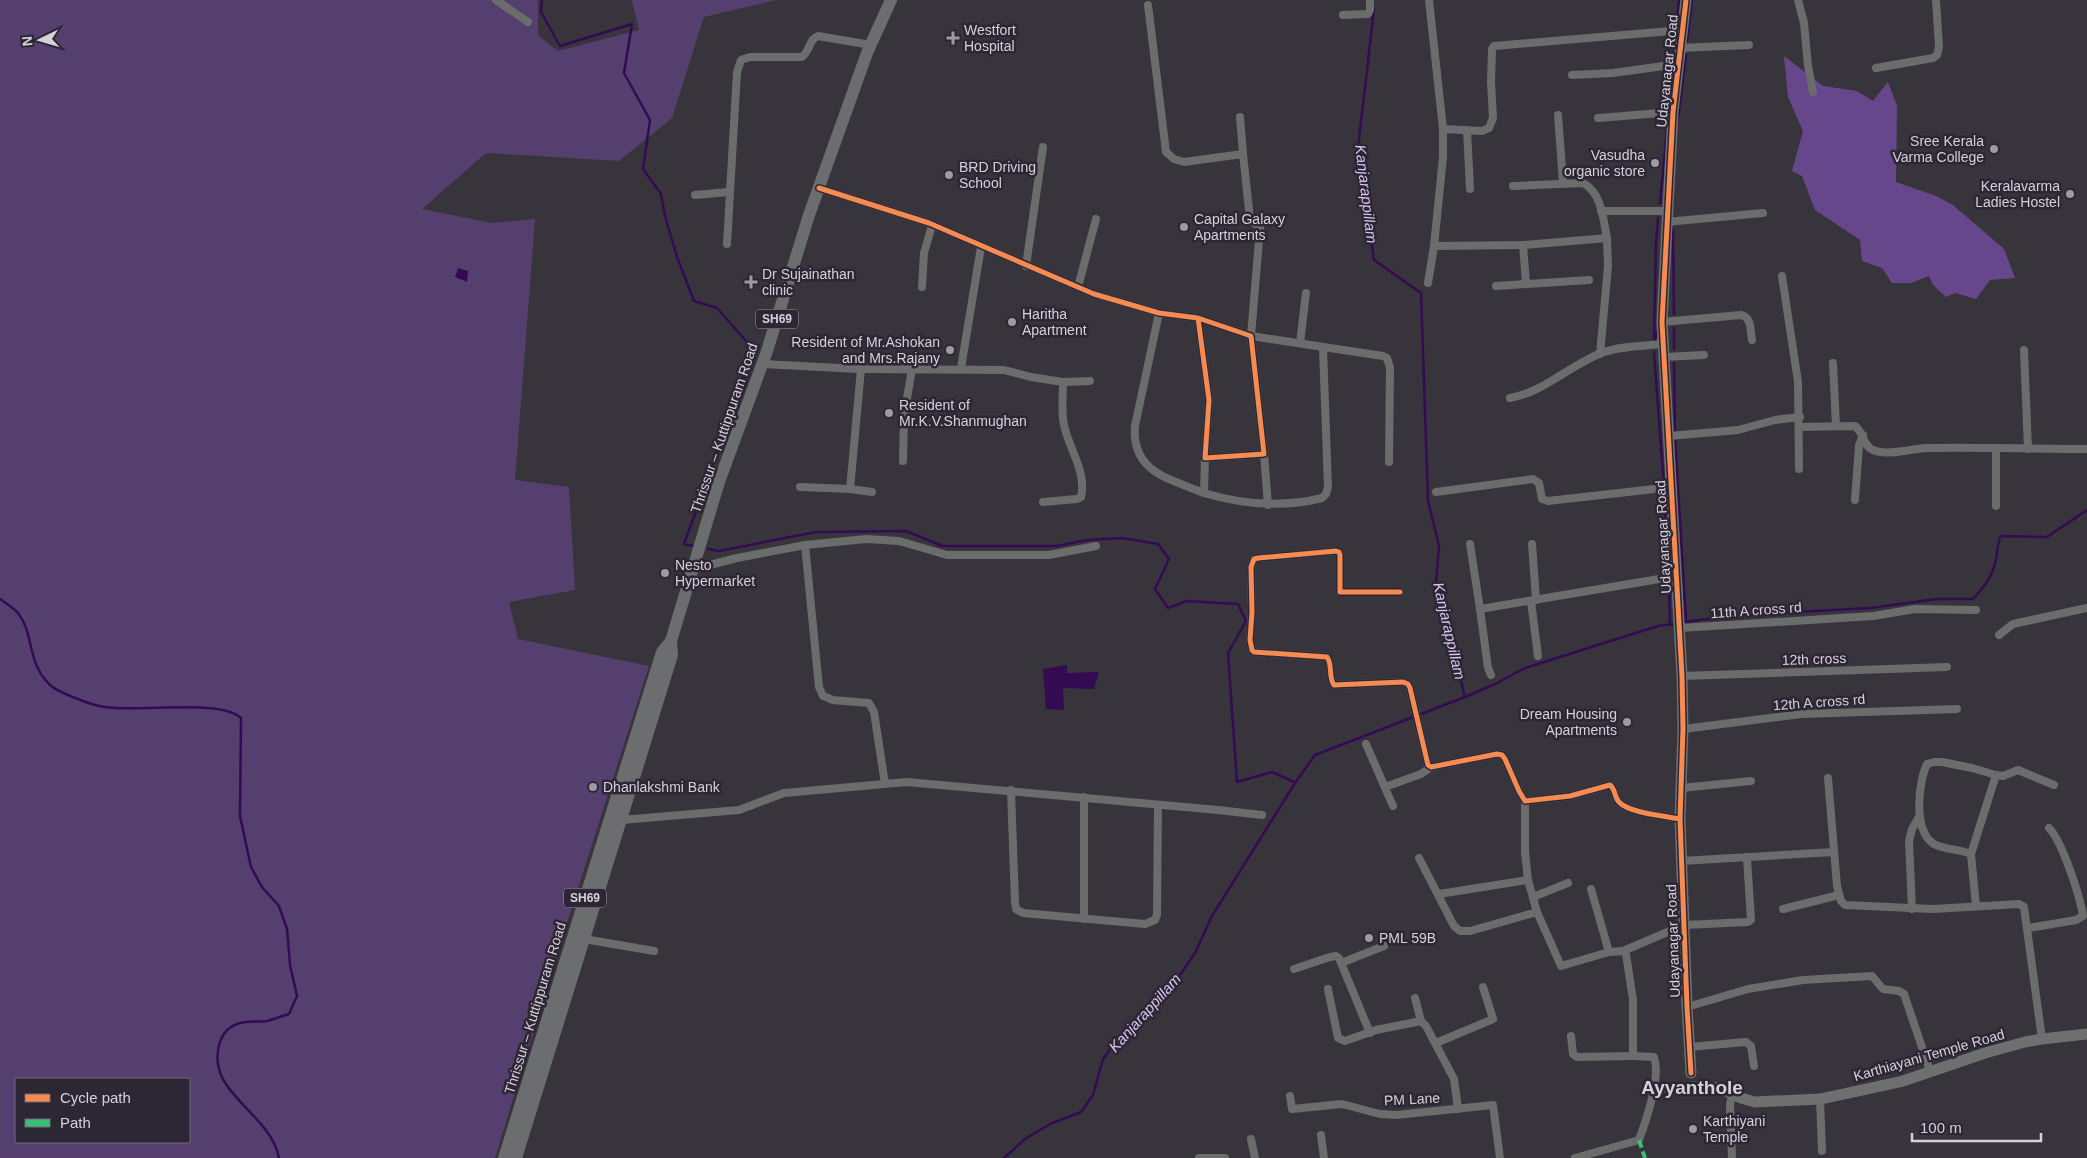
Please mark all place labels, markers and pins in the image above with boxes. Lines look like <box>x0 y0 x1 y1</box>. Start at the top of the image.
place label: Westfort Hospital <box>964 22 1016 54</box>
marker: Westfort Hospital <box>946 31 960 45</box>
place label: Sree Kerala Varma College <box>1892 133 1984 165</box>
marker: Sree Kerala Varma College <box>1988 143 2000 155</box>
place label: Vasudha organic store <box>1564 147 1645 179</box>
marker: Vasudha organic store <box>1649 157 1661 169</box>
place label: BRD Driving School <box>959 159 1036 191</box>
marker: BRD Driving School <box>943 169 955 181</box>
place label: Keralavarma Ladies Hostel <box>1975 178 2060 210</box>
marker: Keralavarma Ladies Hostel <box>2064 188 2076 200</box>
place label: Capital Galaxy Apartments <box>1194 211 1285 243</box>
marker: Capital Galaxy Apartments <box>1178 221 1190 233</box>
place label: Dr Sujainathan clinic <box>762 266 855 298</box>
marker: Dr Sujainathan clinic <box>744 275 758 289</box>
place label: Haritha Apartment <box>1022 306 1087 338</box>
marker: Haritha Apartment <box>1006 316 1018 328</box>
place label: Resident of Mr.Ashokan and Mrs.Rajany <box>791 334 940 366</box>
marker: Resident of Mr.Ashokan and Mrs.Rajany <box>944 344 956 356</box>
place label: Resident of Mr.K.V.Shanmughan <box>899 397 1027 429</box>
marker: Resident of Mr.K.V.Shanmughan <box>883 407 895 419</box>
place label: Nesto Hypermarket <box>675 557 755 589</box>
marker: Nesto Hypermarket <box>659 567 671 579</box>
place label: Dream Housing Apartments <box>1520 706 1617 738</box>
marker: Dream Housing Apartments <box>1621 716 1633 728</box>
place label: Dhanlakshmi Bank <box>603 779 721 795</box>
marker: Dhanlakshmi Bank <box>587 781 599 793</box>
place label: PML 59B <box>1379 930 1436 946</box>
marker: PML 59B <box>1363 932 1375 944</box>
place label: Karthiyani Temple <box>1703 1113 1765 1145</box>
marker: Karthiyani Temple <box>1687 1123 1699 1135</box>

